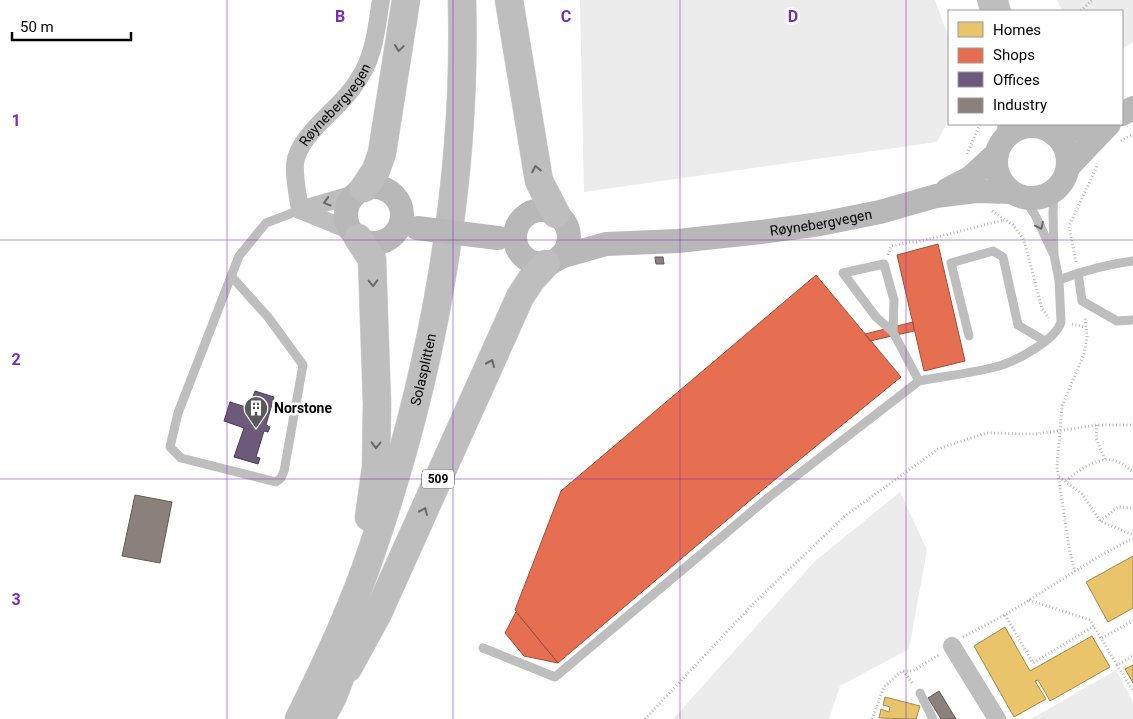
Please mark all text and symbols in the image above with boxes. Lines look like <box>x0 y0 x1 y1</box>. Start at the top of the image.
text: B <box>335 7 345 26</box>
text: C <box>561 7 571 26</box>
text: D <box>788 7 798 26</box>
scale bar <box>12 10 131 42</box>
legend <box>948 10 1123 125</box>
text: 50 m <box>20 18 54 36</box>
text: Homes <box>993 21 1041 39</box>
one-way arrow <box>394 45 405 53</box>
text: Shops <box>993 46 1035 64</box>
street label: Røynebergvegen <box>296 61 374 149</box>
text: Offices <box>993 71 1040 89</box>
text: Industry <box>993 96 1047 114</box>
text: 1 <box>11 111 21 130</box>
one-way arrow <box>532 165 542 174</box>
one-way arrow <box>324 196 332 206</box>
street label: Røynebergvegen <box>769 206 873 239</box>
one-way arrow <box>1034 221 1044 230</box>
one-way arrow <box>367 279 378 287</box>
street label: Solasplitten <box>407 332 439 407</box>
text: 2 <box>11 350 21 369</box>
one-way arrow <box>484 359 495 368</box>
building icon: Norstone <box>243 395 269 429</box>
place label: Norstone <box>274 400 332 416</box>
one-way arrow <box>371 442 381 449</box>
road number: 509 <box>422 469 454 488</box>
one-way arrow <box>418 507 429 516</box>
text: 3 <box>11 590 21 609</box>

